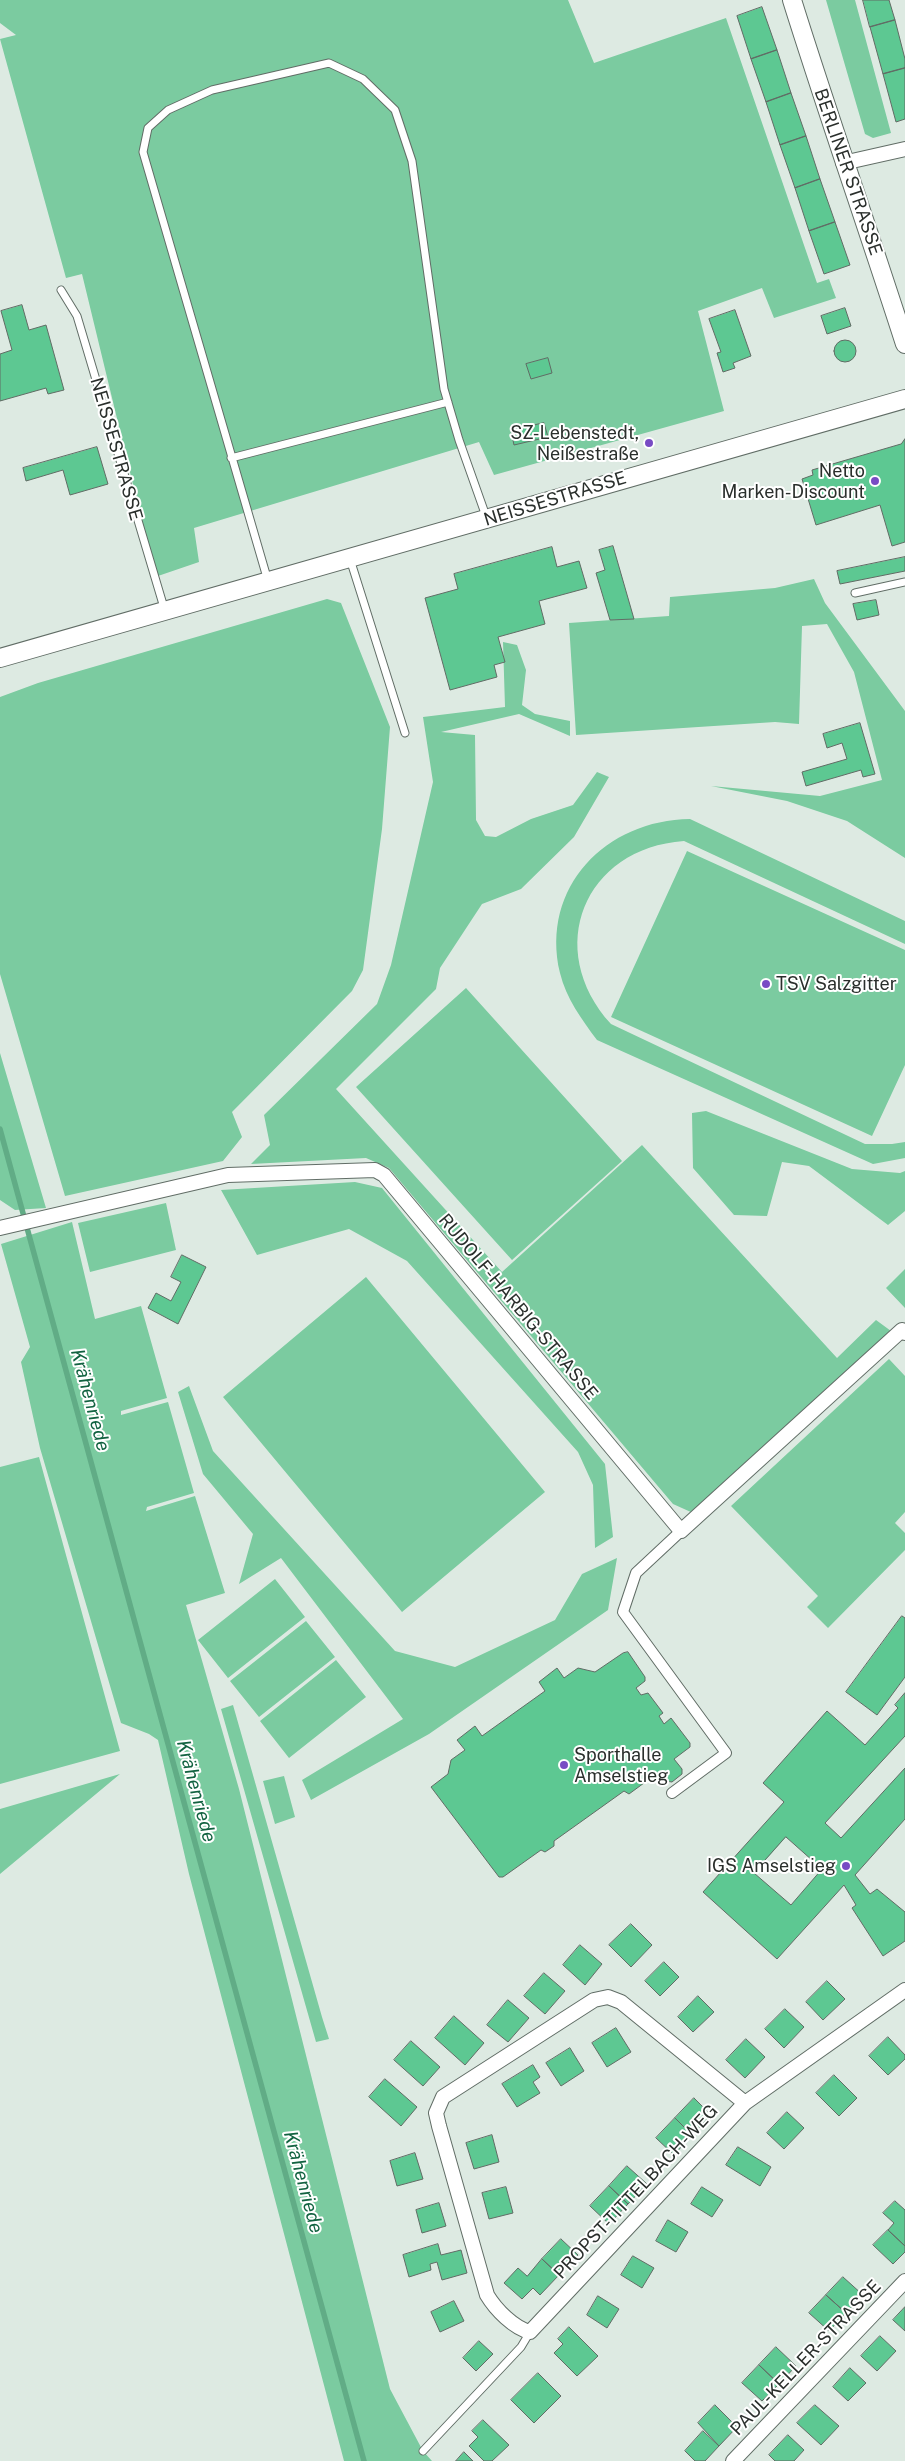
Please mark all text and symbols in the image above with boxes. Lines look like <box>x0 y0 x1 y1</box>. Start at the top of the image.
street label: BERLINER STRASSE <box>809 86 887 258</box>
street label: NEISSESTRASSE <box>85 375 147 523</box>
place label: SZ-Lebenstedt, Neißestraße <box>510 422 639 464</box>
marker: SZ-Lebenstedt, Neißestraße <box>643 437 655 449</box>
place label: Netto Marken-Discount <box>722 460 865 502</box>
street label: NEISSESTRASSE <box>481 467 629 531</box>
marker: Netto Marken-Discount <box>869 475 881 487</box>
place label: TSV Salzgitter <box>776 973 897 995</box>
marker: TSV Salzgitter <box>760 978 772 990</box>
street label: RUDOLF-HARBIG-STRASSE <box>434 1210 602 1404</box>
water label: Krähenriede <box>65 1346 115 1454</box>
water label: Krähenriede <box>171 1737 221 1845</box>
place label: Sporthalle Amselstieg <box>574 1744 668 1786</box>
marker: Sporthalle Amselstieg <box>558 1759 570 1771</box>
place label: IGS Amselstieg <box>707 1855 836 1877</box>
marker: IGS Amselstieg <box>840 1860 852 1872</box>
street label: PROPST-TITTELBACH-WEG <box>549 2100 723 2284</box>
water label: Krähenriede <box>278 2128 328 2236</box>
street label: PAUL-KELLER-STRASSE <box>726 2276 886 2440</box>

